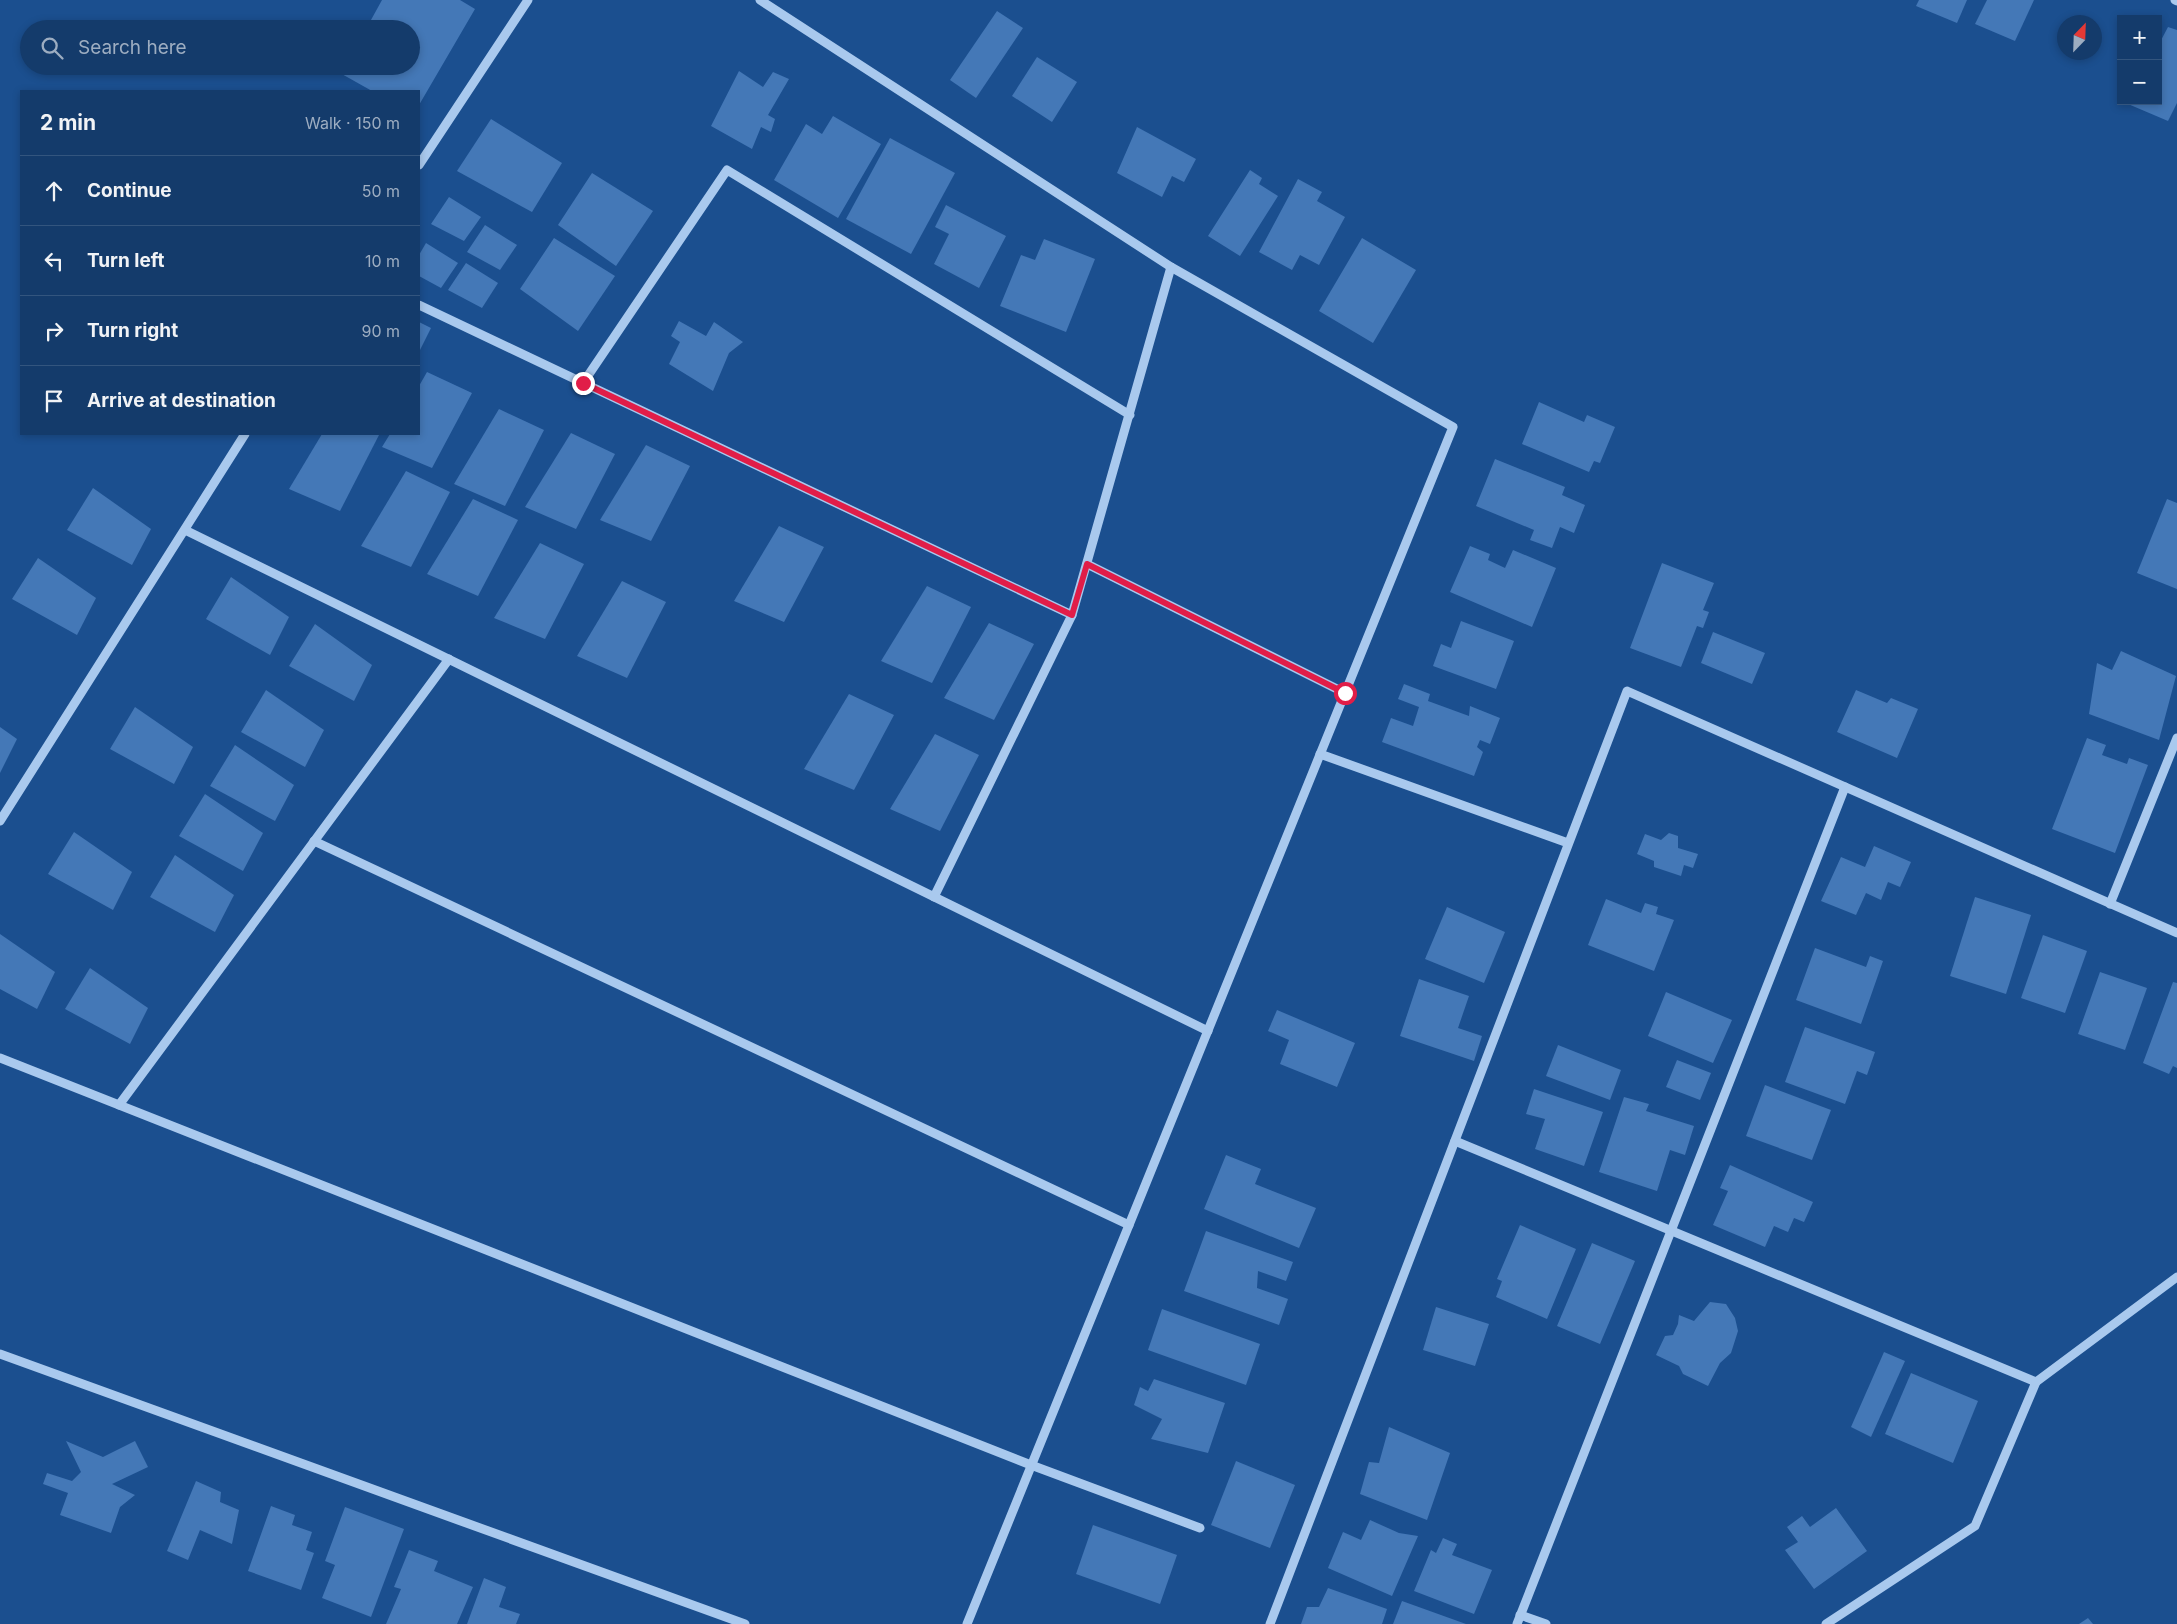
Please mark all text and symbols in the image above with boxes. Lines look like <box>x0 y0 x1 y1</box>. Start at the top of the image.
north arrow <box>2057 15 2102 60</box>
map controls <box>2117 15 2162 105</box>
button: + <box>2117 15 2162 60</box>
search box <box>20 20 420 75</box>
icon: search <box>38 34 66 62</box>
text: Search here <box>78 36 187 59</box>
button: − <box>2117 60 2162 105</box>
text: 2 min <box>40 110 96 135</box>
text: Walk · 150 m <box>305 113 400 133</box>
icon: ahead <box>40 177 68 205</box>
text: Continue <box>87 179 172 202</box>
text: 50 m <box>362 181 400 201</box>
icon: left <box>40 247 68 275</box>
text: Turn left <box>87 249 165 272</box>
text: 10 m <box>365 251 400 271</box>
icon: right <box>40 317 68 345</box>
text: Turn right <box>87 319 178 342</box>
text: 90 m <box>361 321 400 341</box>
route end <box>572 372 595 395</box>
icon: arrive <box>40 387 68 415</box>
text: Arrive at destination <box>87 389 276 412</box>
route start <box>1334 682 1357 705</box>

